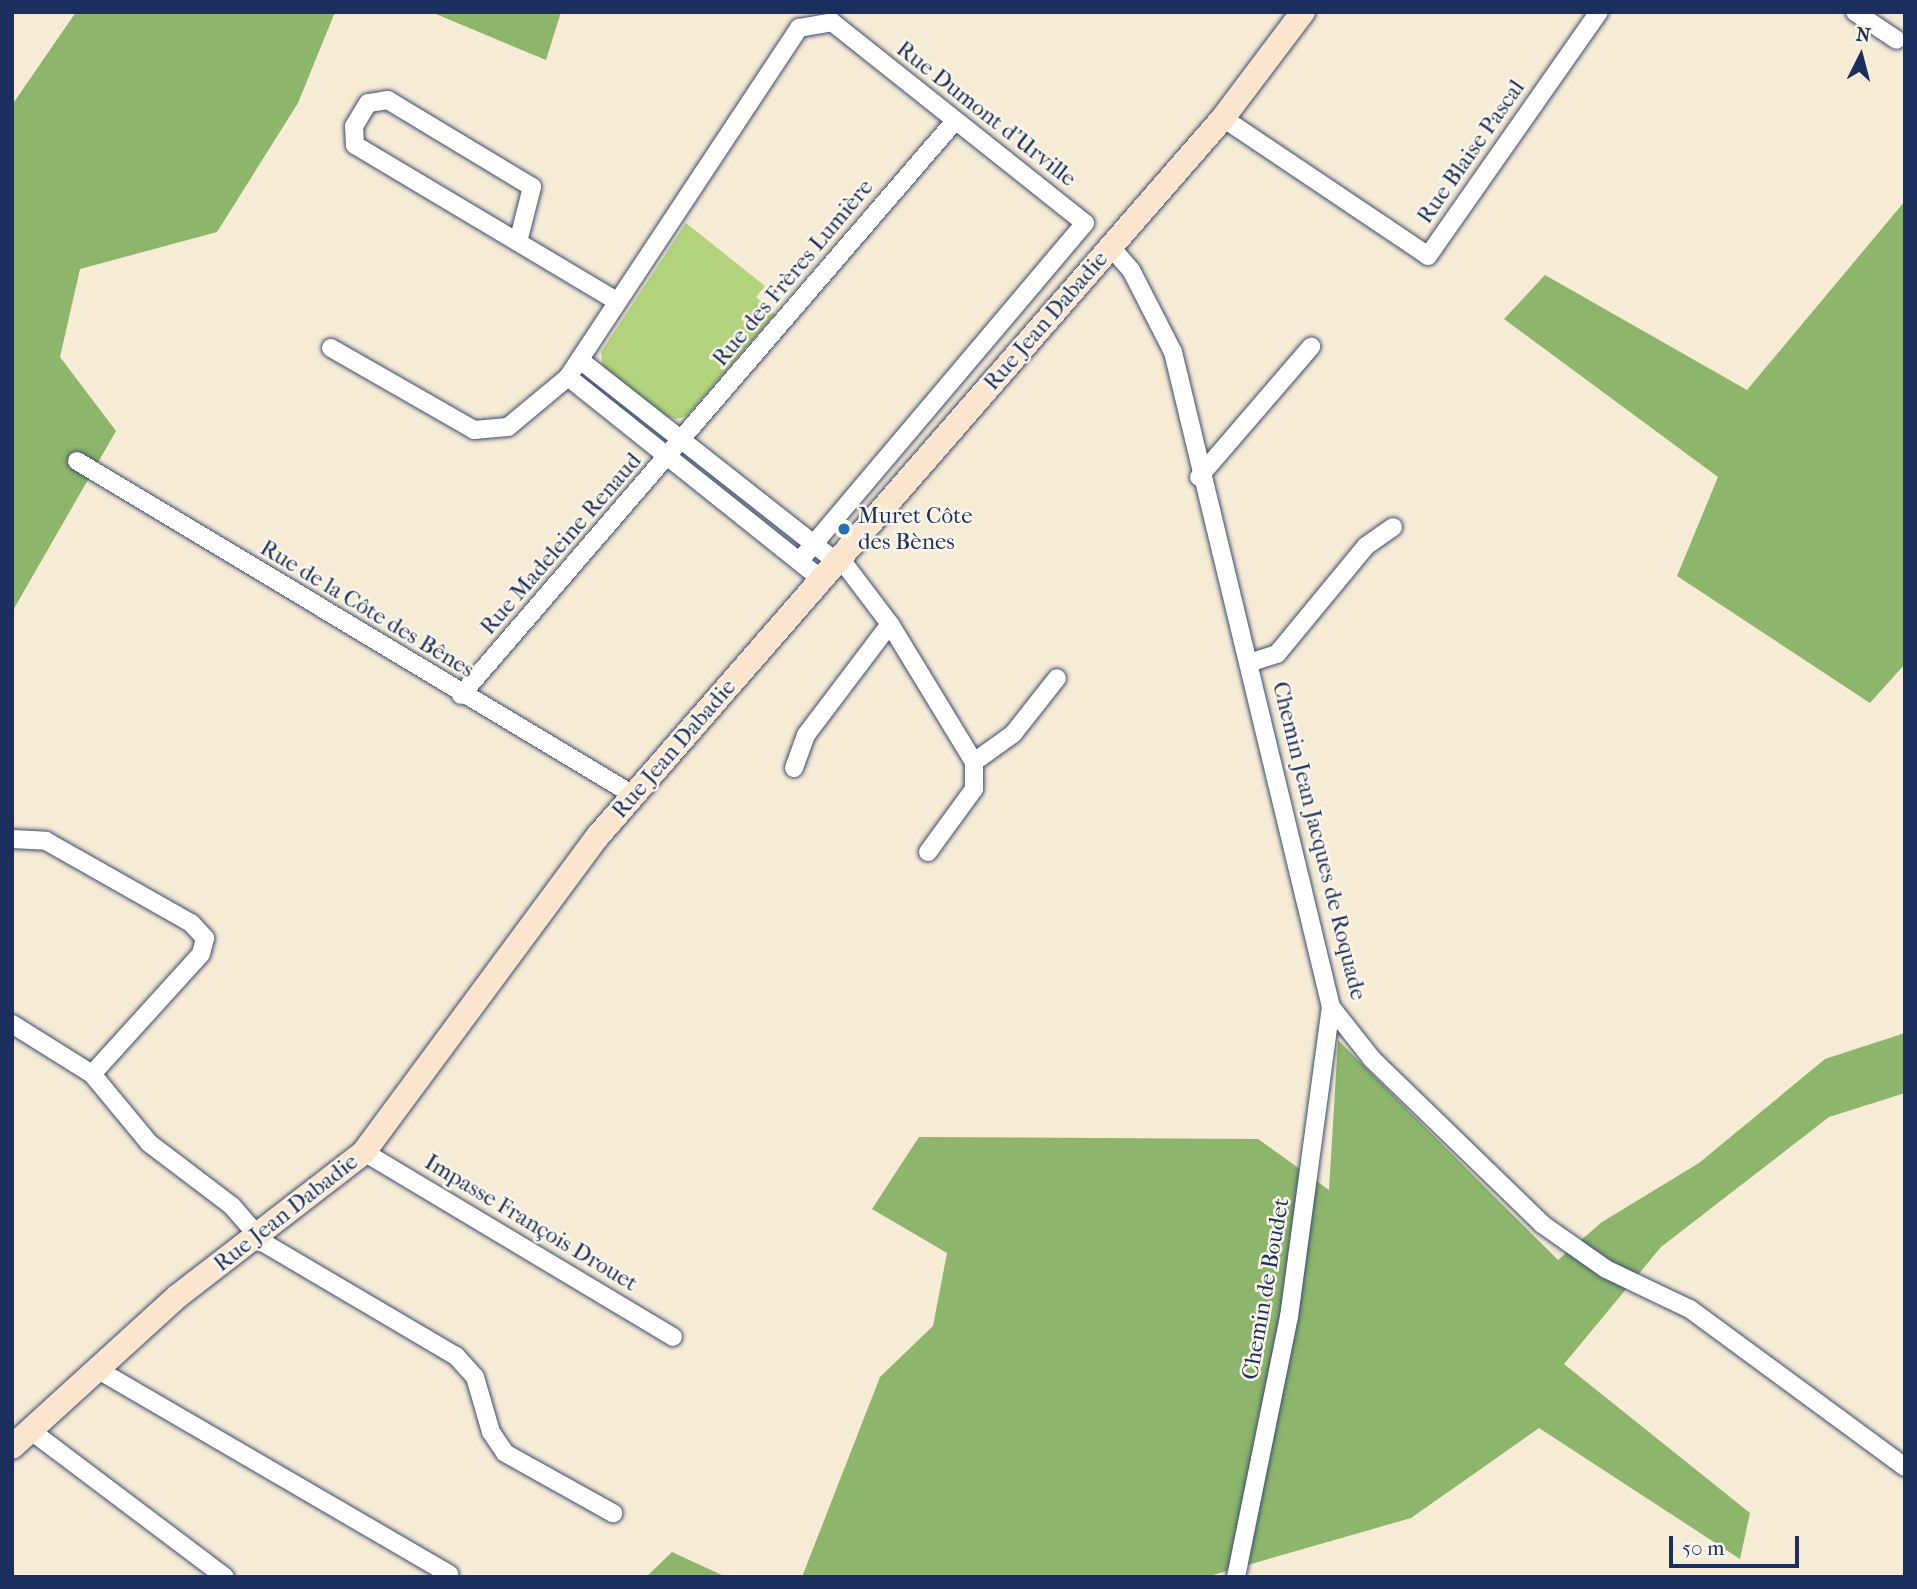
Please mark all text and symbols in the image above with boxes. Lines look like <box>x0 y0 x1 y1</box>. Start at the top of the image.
north arrow <box>1826 21 1896 91</box>
text: N <box>1855 23 1872 47</box>
street label: Rue Dumont d'Urville <box>891 35 1081 193</box>
street label: Rue Blaise Pascal <box>1411 75 1531 229</box>
street label: Rue des Frères Lumière <box>707 174 879 372</box>
street label: Rue Jean Dabadie <box>978 246 1114 396</box>
street label: Rue Madeleine Renaud <box>474 447 648 641</box>
place label: Muret Côte des Bènes <box>858 502 973 556</box>
marker: Muret Côte des Bènes <box>836 521 852 537</box>
street label: Rue de la Côte des Bênes <box>255 534 479 684</box>
street label: Rue Jean Dabadie <box>606 674 742 824</box>
street label: Chemin Jean Jacques de Roquade <box>1266 679 1372 1003</box>
street label: Rue Jean Dabadie <box>208 1148 364 1278</box>
street label: Impasse François Drouet <box>420 1148 642 1298</box>
street label: Chemin de Boudet <box>1236 1196 1296 1382</box>
scale bar <box>1672 1522 1801 1566</box>
text: 50 m <box>1682 1536 1725 1560</box>

